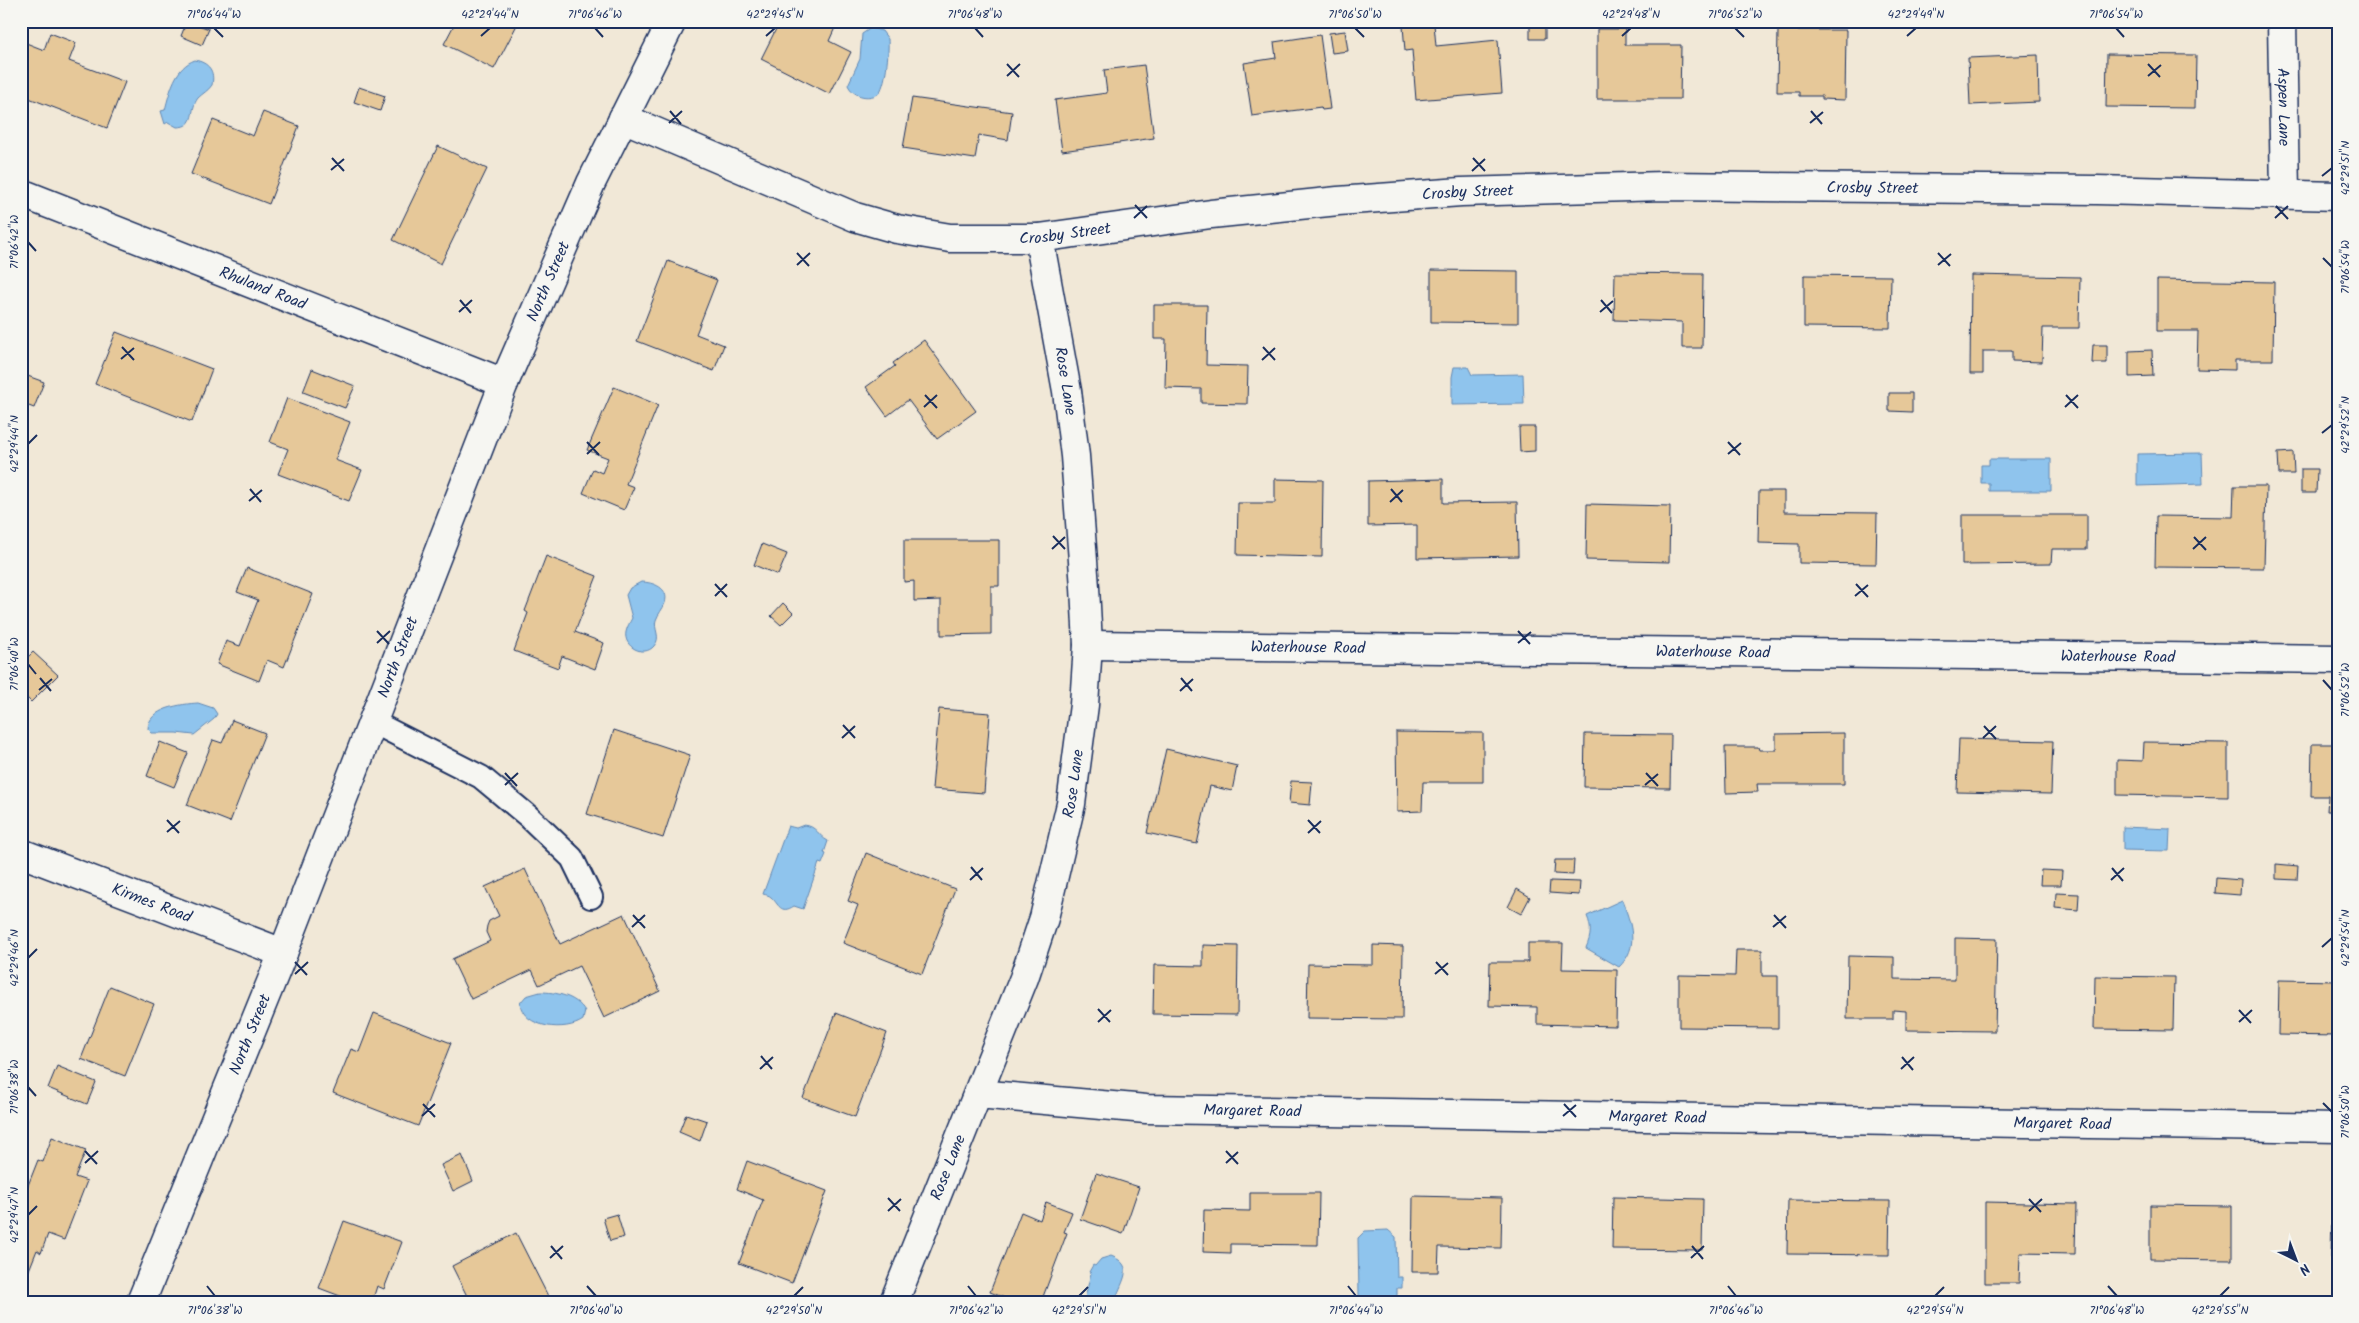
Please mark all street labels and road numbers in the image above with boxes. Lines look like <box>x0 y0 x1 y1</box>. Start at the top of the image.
street label: Aspen Lane <box>2270 68 2297 146</box>
street label: Crosby Street <box>1826 175 1919 201</box>
street label: Crosby Street <box>1421 178 1515 207</box>
street label: Crosby Street <box>1019 216 1113 251</box>
street label: North Street <box>520 237 577 325</box>
street label: Rhuland Road <box>216 260 311 317</box>
street label: Rose Lane <box>1047 345 1083 417</box>
street label: North Street <box>371 612 425 701</box>
street label: Waterhouse Road <box>1250 634 1367 661</box>
street label: Waterhouse Road <box>1655 639 1772 665</box>
street label: Waterhouse Road <box>2060 643 2177 670</box>
street label: Rose Lane <box>1056 748 1091 821</box>
street label: Kirmes Road <box>108 876 196 930</box>
street label: North Street <box>222 989 278 1078</box>
street label: Margaret Road <box>1203 1097 1302 1124</box>
street label: Margaret Road <box>1608 1104 1707 1130</box>
street label: Margaret Road <box>2013 1110 2112 1137</box>
street label: Rose Lane <box>924 1131 972 1204</box>

